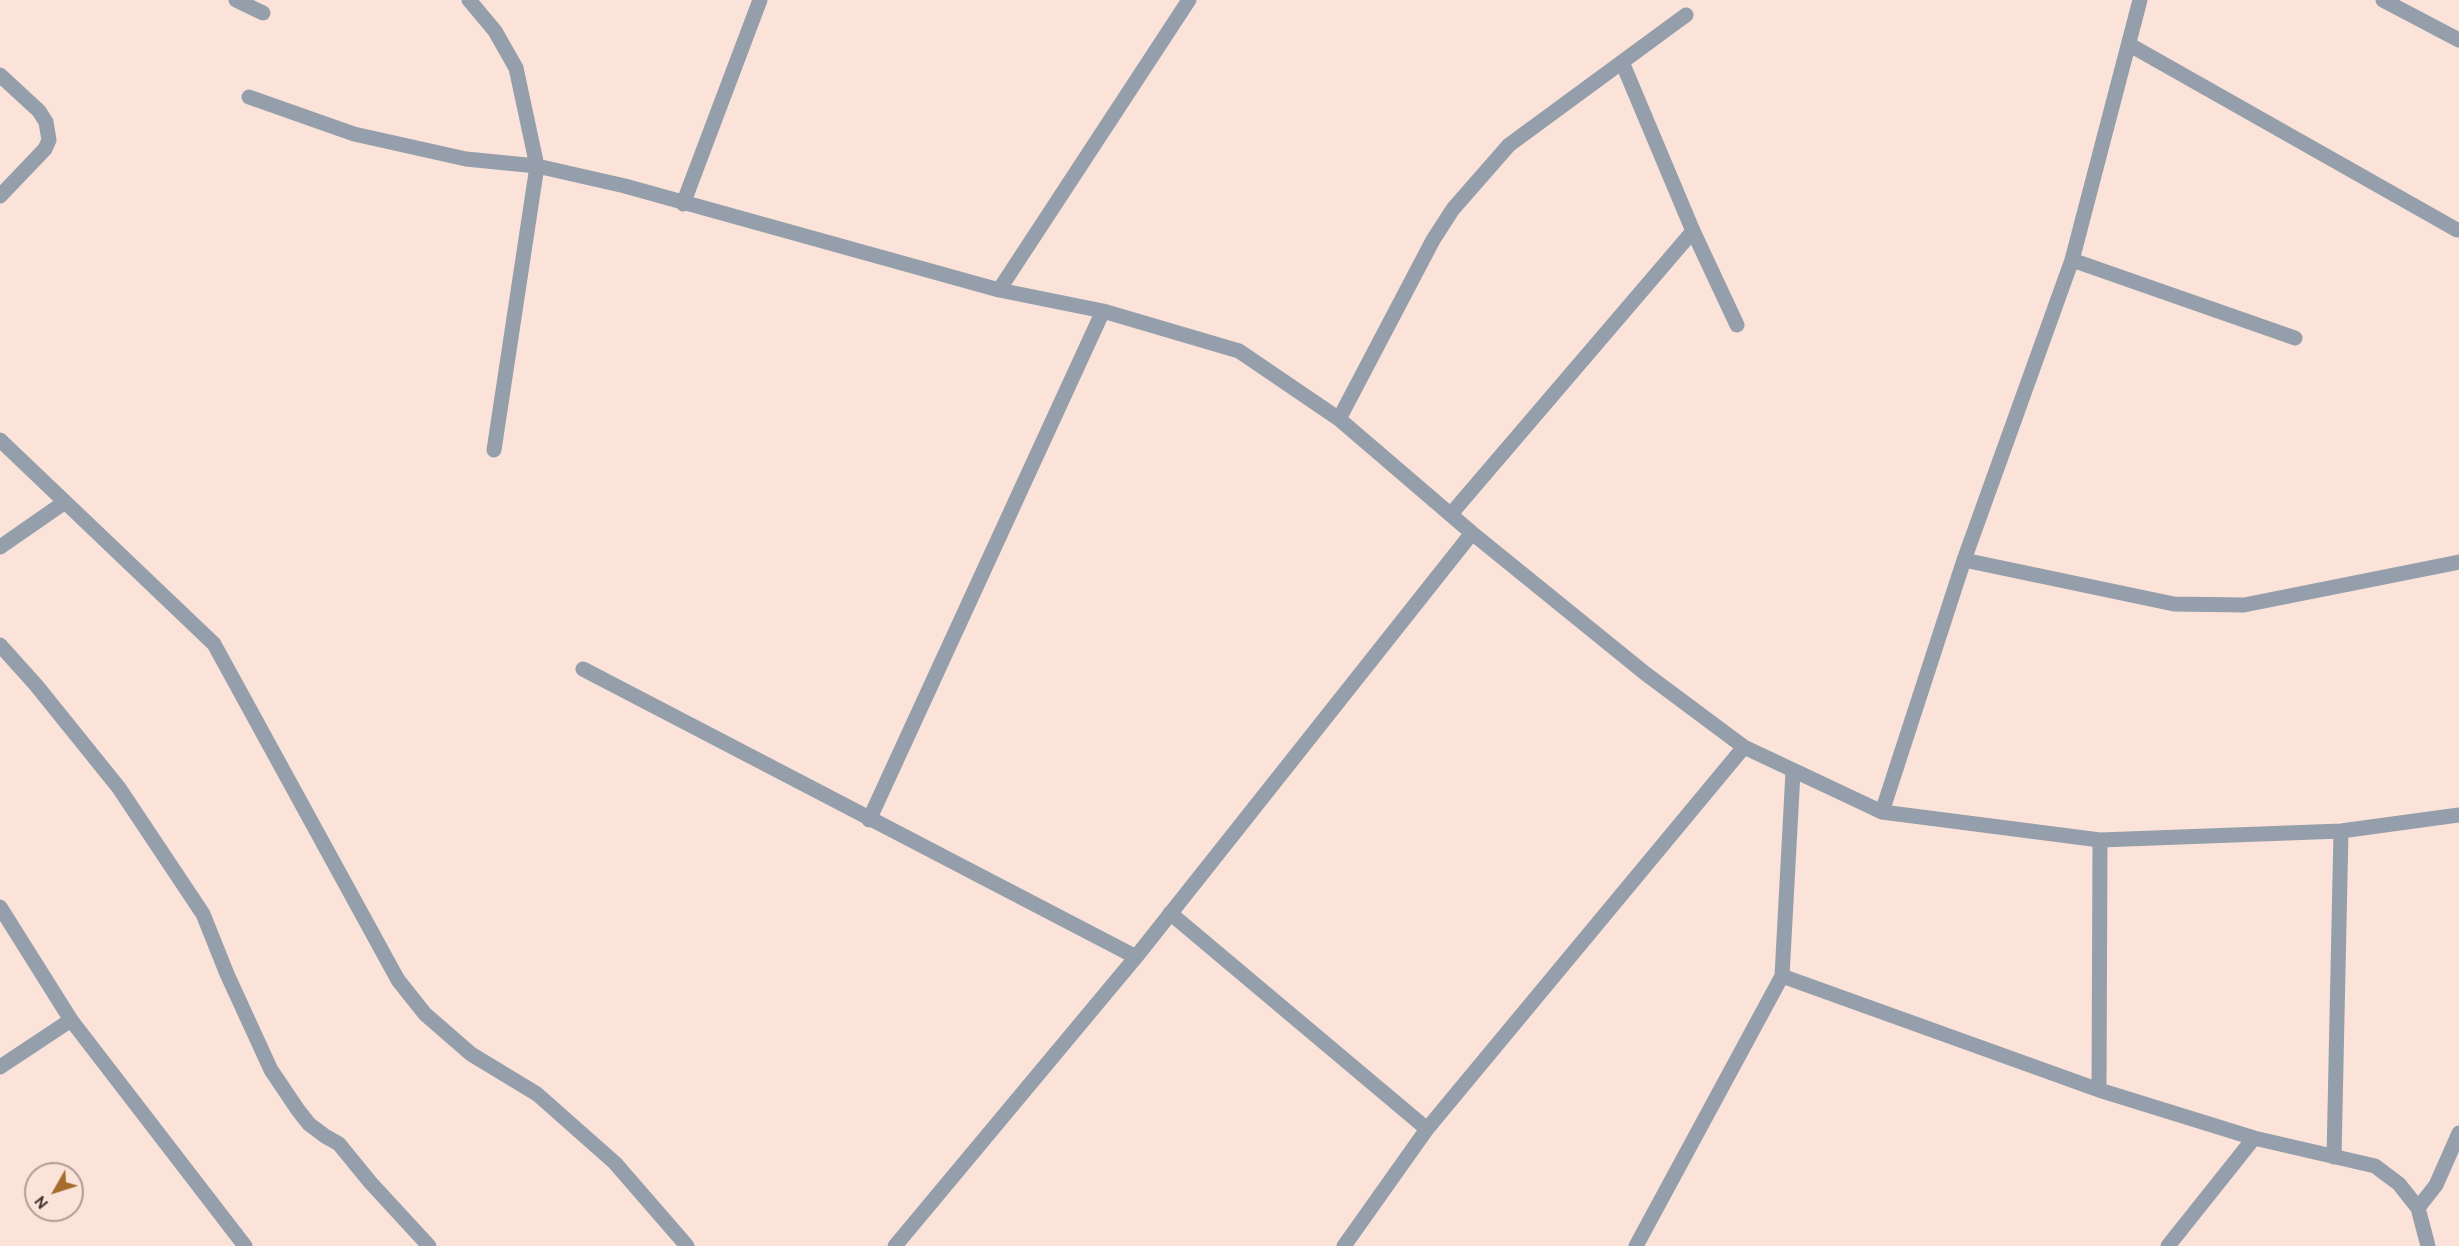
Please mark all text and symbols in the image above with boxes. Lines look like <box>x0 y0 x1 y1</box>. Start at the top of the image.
north arrow <box>24 1162 84 1222</box>
text: N <box>30 1192 52 1213</box>

